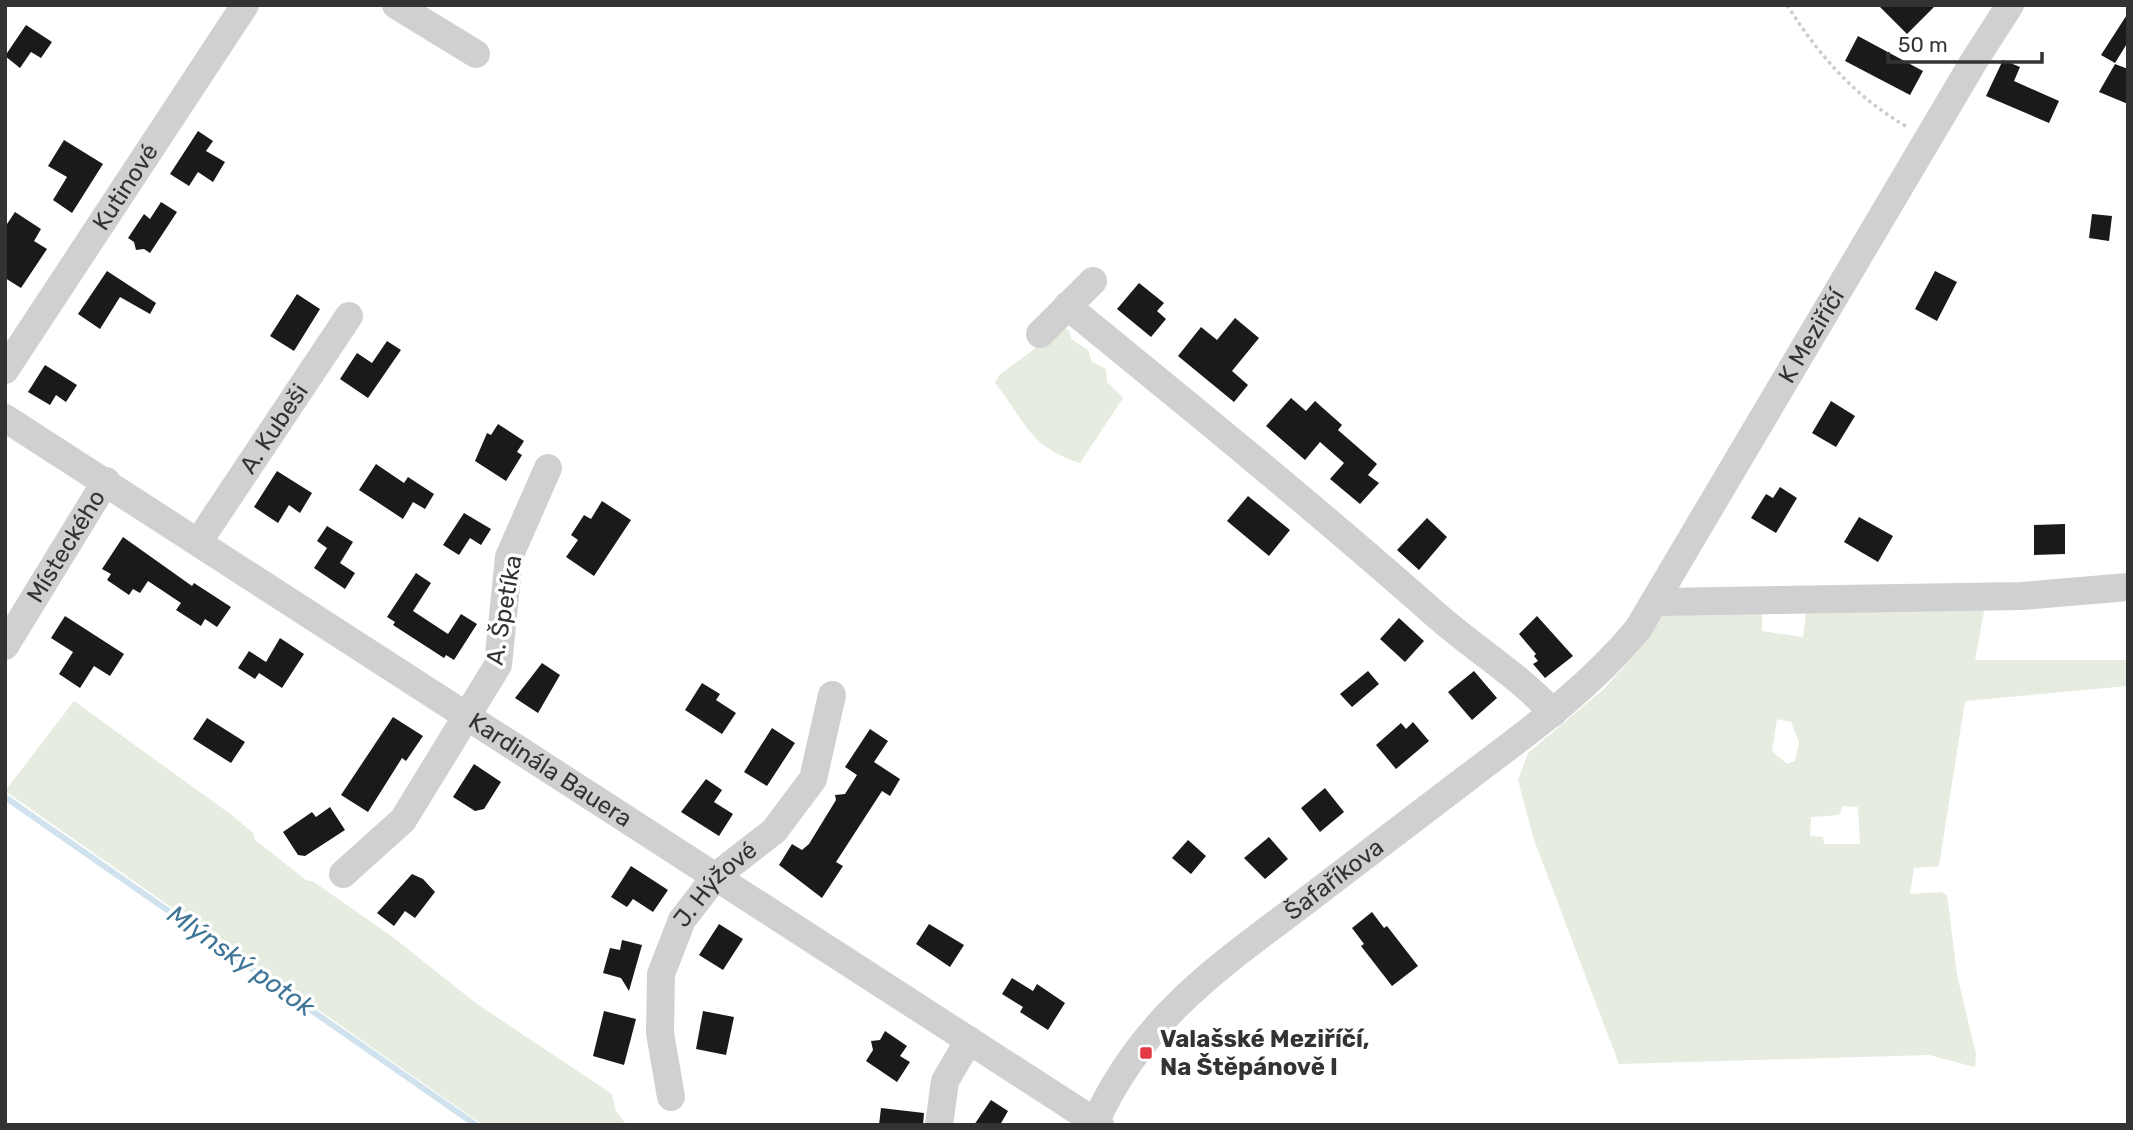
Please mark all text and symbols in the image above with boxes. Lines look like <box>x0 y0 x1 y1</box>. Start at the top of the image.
scale bar <box>1888 21 2042 65</box>
text: 50 m <box>1898 32 1948 57</box>
street label: Kutinové <box>87 138 164 236</box>
street label: K Meziříčí <box>1773 283 1851 388</box>
street label: A. Kubeši <box>234 378 314 479</box>
street label: Místeckého <box>21 485 111 608</box>
street label: A. Špetíka <box>481 553 527 667</box>
street label: Kardinála Bauera <box>463 707 637 833</box>
street label: Šafaříkova <box>1279 833 1389 926</box>
street label: J. Hýžové <box>668 836 762 933</box>
water label: Mlýnský potok <box>161 899 321 1024</box>
place label: Valašské Meziříčí, Na Štěpánově I <box>1160 1025 1369 1081</box>
marker: Valašské Meziříčí, Na Štěpánově I <box>1138 1045 1154 1061</box>

